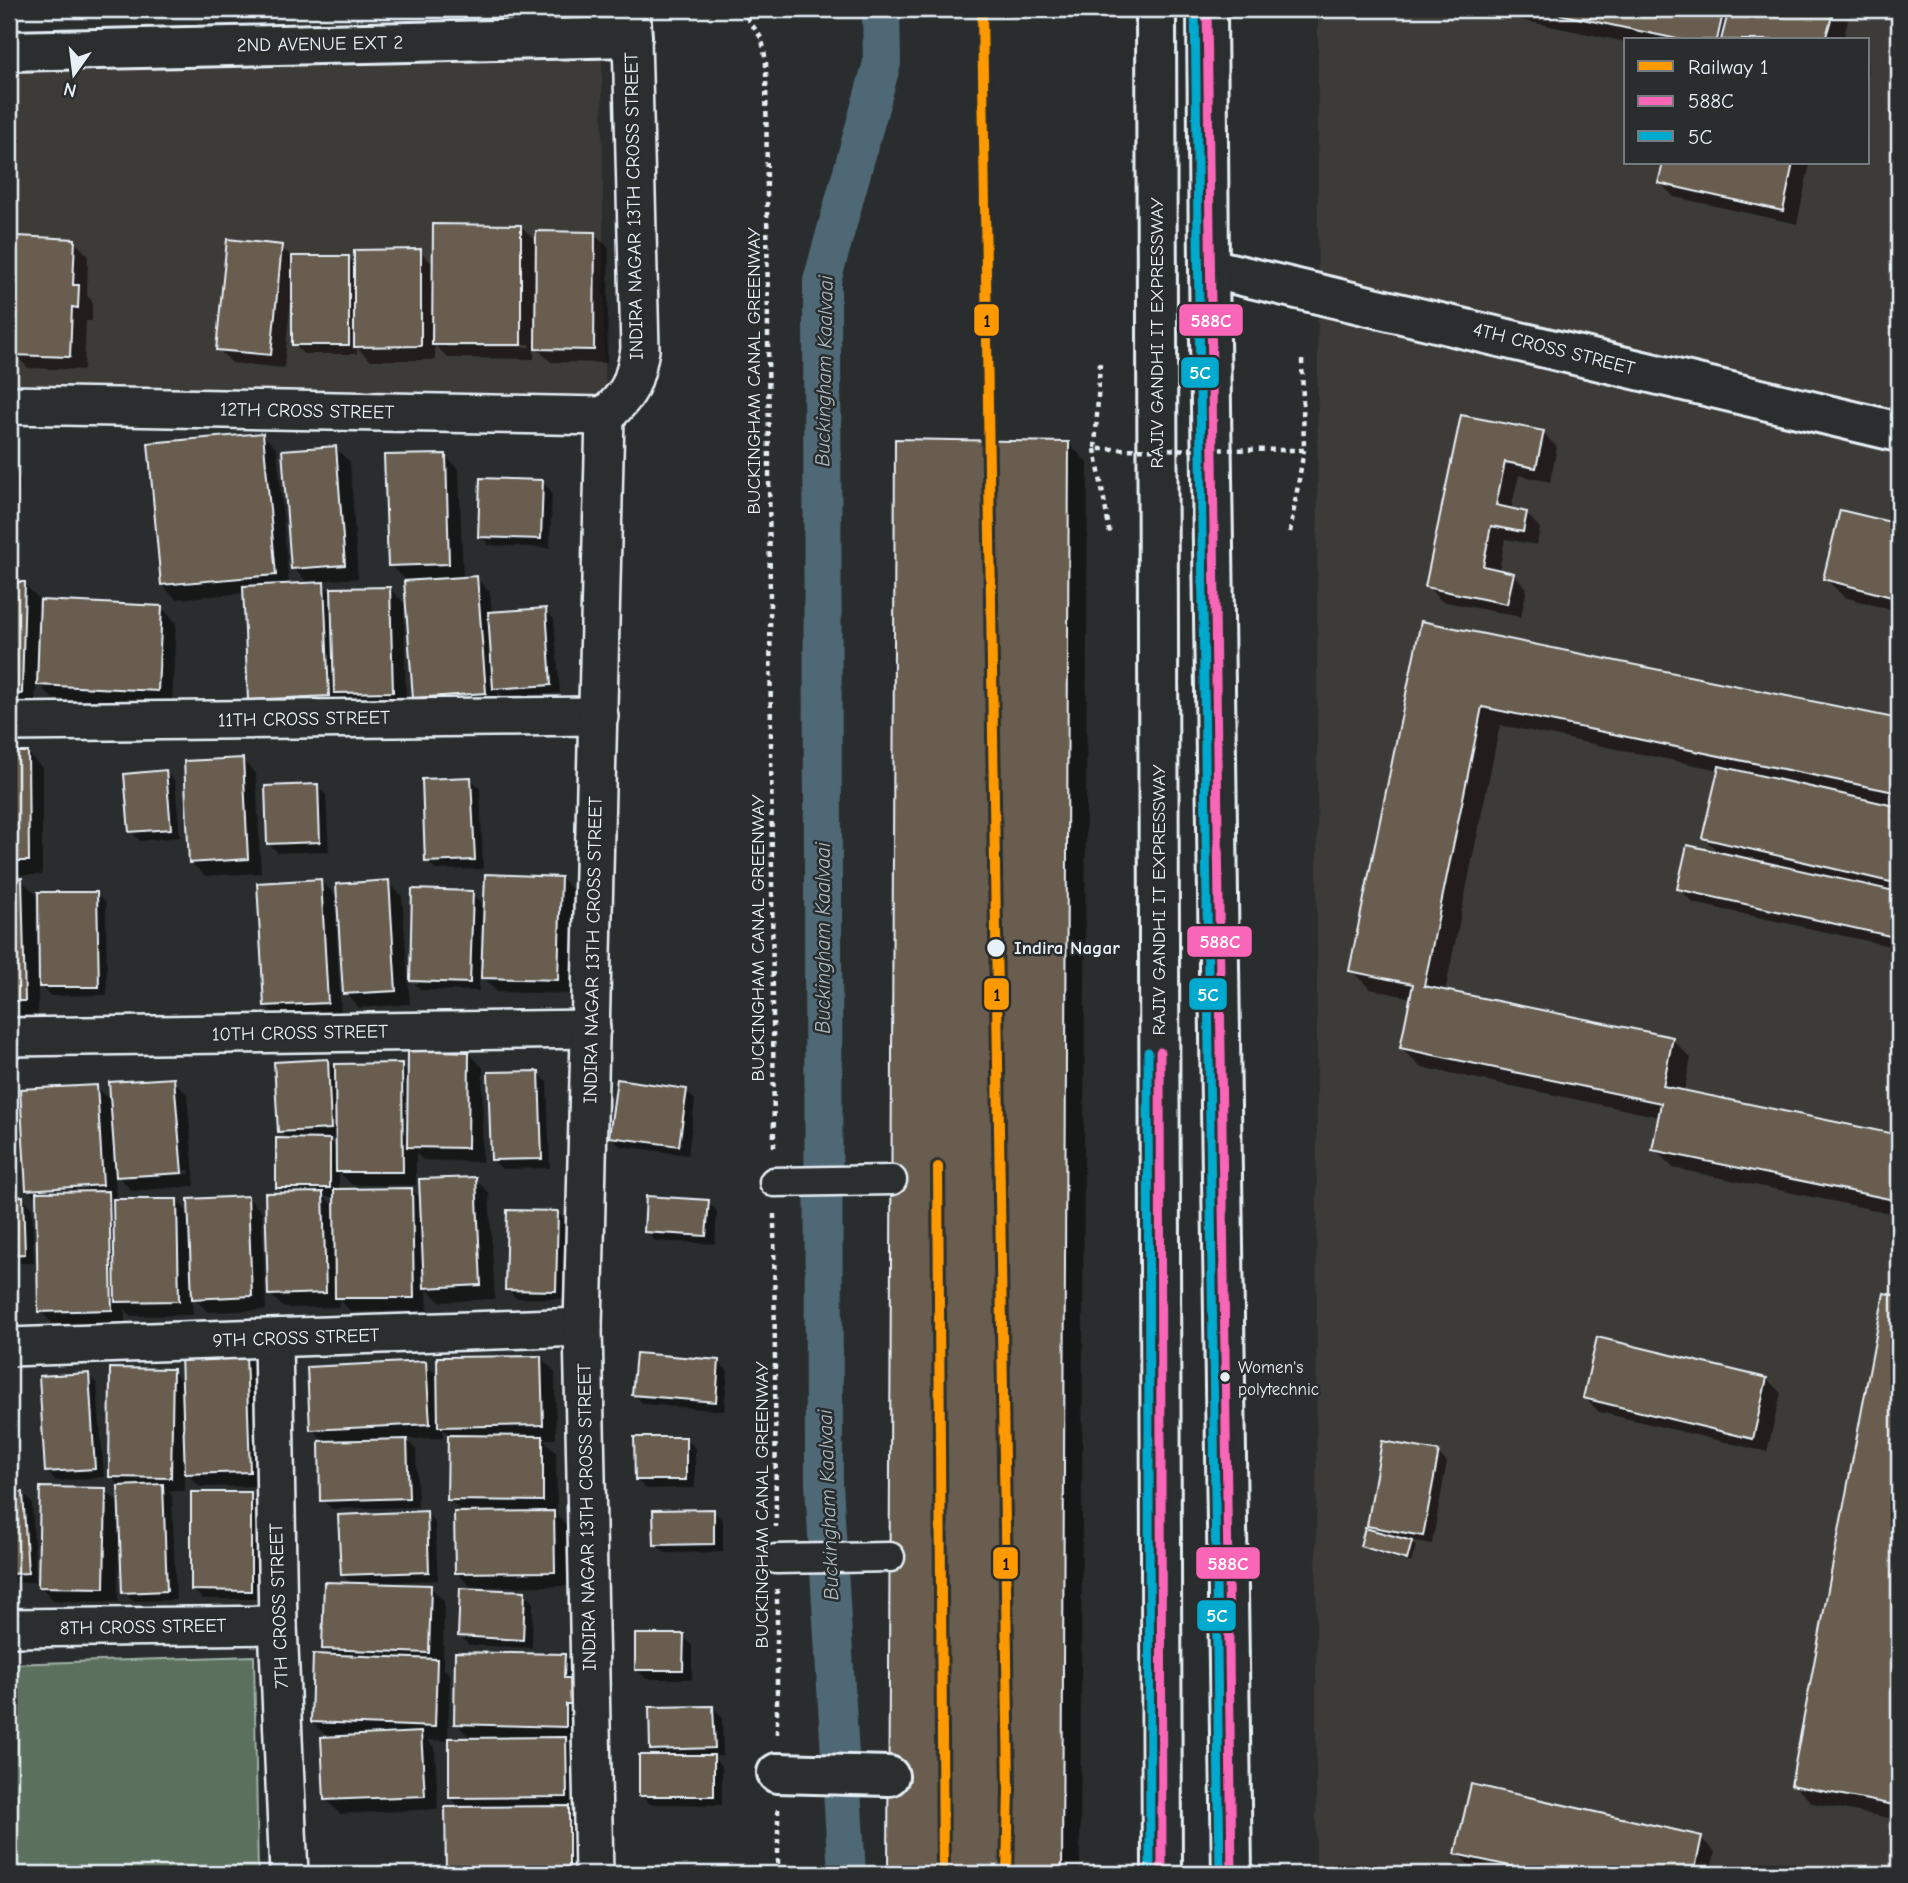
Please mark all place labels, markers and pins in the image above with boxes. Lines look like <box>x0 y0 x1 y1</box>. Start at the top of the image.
marker: Indira Nagar <box>985 937 1007 959</box>
place label: Indira Nagar <box>1014 937 1120 959</box>
place label: Women's polytechnic <box>1238 1358 1319 1399</box>
marker: Women's polytechnic <box>1218 1370 1232 1384</box>

